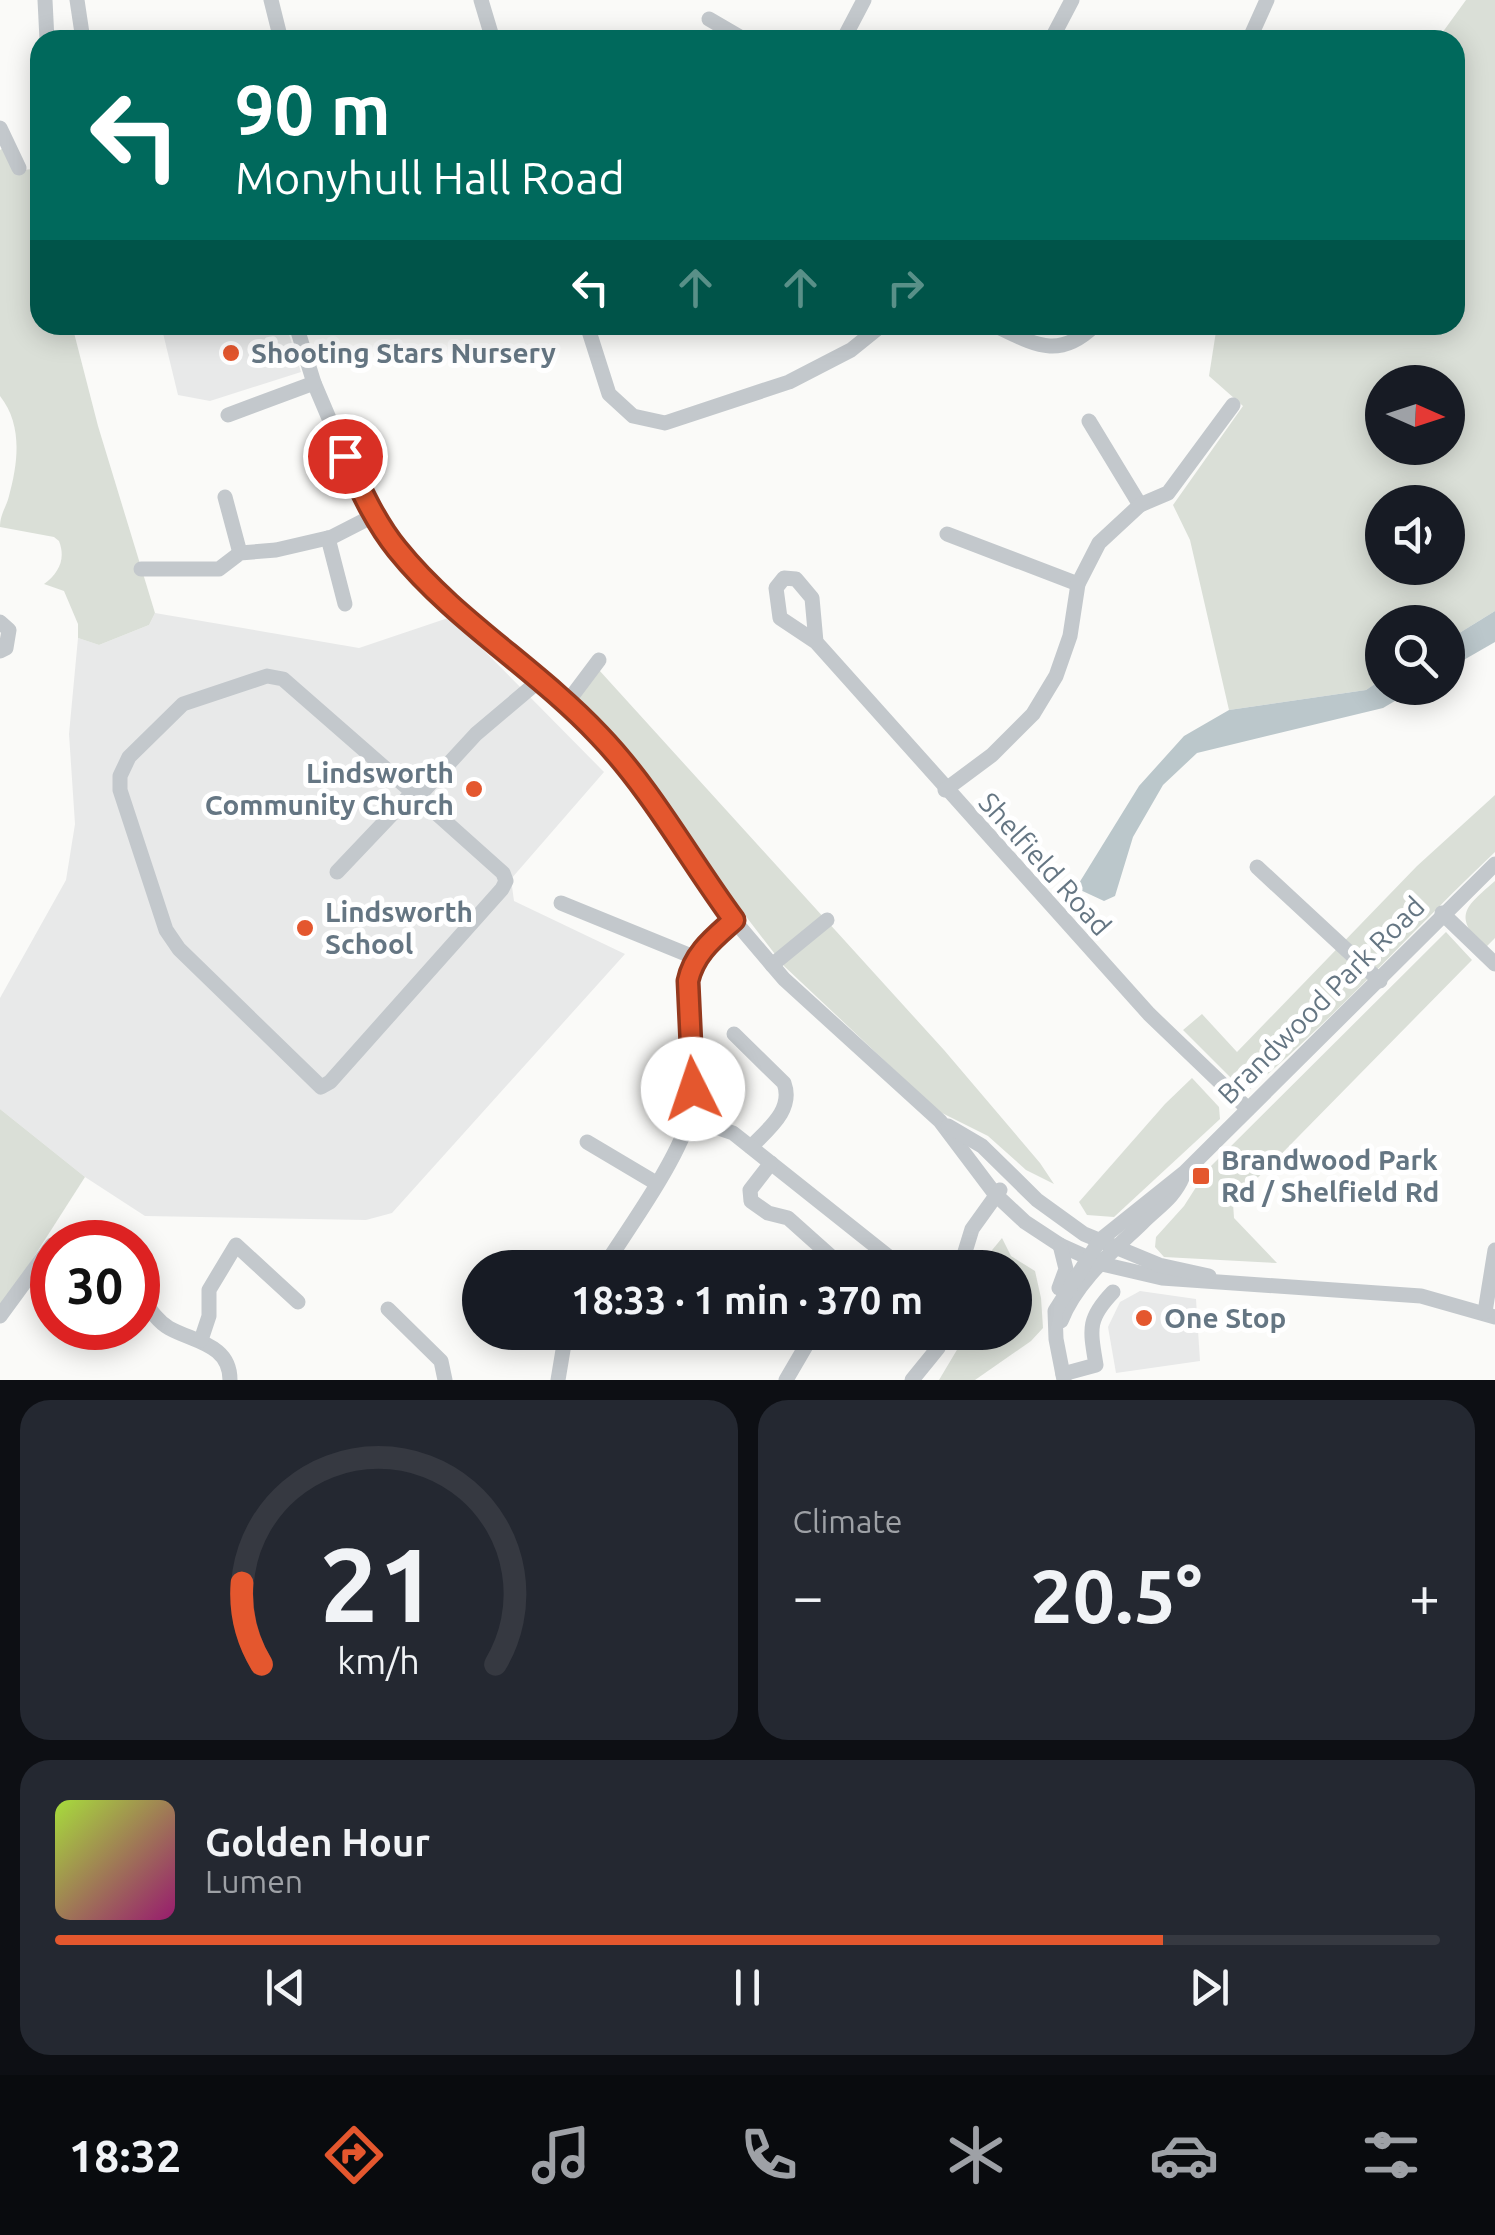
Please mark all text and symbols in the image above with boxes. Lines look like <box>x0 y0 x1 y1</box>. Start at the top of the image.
icon: left <box>70 70 200 200</box>
text: 90 m <box>235 70 391 148</box>
text: Monyhull Hall Road <box>235 152 625 203</box>
icon: left <box>563 260 618 315</box>
icon: ahead <box>668 260 723 315</box>
icon: ahead <box>773 260 828 315</box>
icon: right <box>878 260 933 315</box>
place label: Shooting Stars Nursery <box>251 337 556 368</box>
marker: Shooting Stars Nursery <box>220 342 242 364</box>
north arrow <box>1365 365 1465 465</box>
map controls <box>1365 365 1465 705</box>
pin <box>303 414 388 499</box>
icon: arrive <box>318 429 373 484</box>
button: sound <box>1365 485 1465 585</box>
button: search <box>1365 605 1465 705</box>
place label: Lindsworth Community Church <box>205 757 454 820</box>
marker: Lindsworth Community Church <box>463 778 485 800</box>
street label: Shelfield Road <box>973 786 1117 941</box>
street label: Brandwood Park Road <box>1211 890 1430 1109</box>
place label: Lindsworth School <box>325 896 473 959</box>
marker: Lindsworth School <box>294 917 316 939</box>
position arrow <box>641 1037 745 1141</box>
place label: Brandwood Park Rd / Shelfield Rd <box>1221 1144 1439 1207</box>
marker: Brandwood Park Rd / Shelfield Rd <box>1190 1165 1212 1187</box>
speed limit sign: 30 <box>30 1220 160 1350</box>
text: 18:33 · 1 min · 370 m <box>571 1279 923 1321</box>
place label: One Stop <box>1164 1302 1286 1333</box>
marker: One Stop <box>1133 1307 1155 1329</box>
text: Climate <box>793 1503 903 1539</box>
text: 21 <box>320 1525 437 1642</box>
text: 20.5° <box>1030 1553 1202 1637</box>
text: − <box>793 1565 824 1626</box>
text: + <box>1409 1565 1440 1626</box>
text: km/h <box>337 1641 420 1681</box>
text: Golden Hour <box>205 1821 430 1863</box>
text: Lumen <box>205 1863 303 1899</box>
icon: previous <box>258 1960 313 2015</box>
icon: pause <box>720 1960 775 2015</box>
icon: next <box>1182 1960 1237 2015</box>
icon: directions <box>319 2120 389 2190</box>
icon: music <box>526 2120 596 2190</box>
icon: phone <box>734 2120 804 2190</box>
icon: climate <box>941 2120 1011 2190</box>
icon: car <box>1149 2120 1219 2190</box>
icon: filters <box>1356 2120 1426 2190</box>
text: 18:32 <box>69 2130 181 2181</box>

